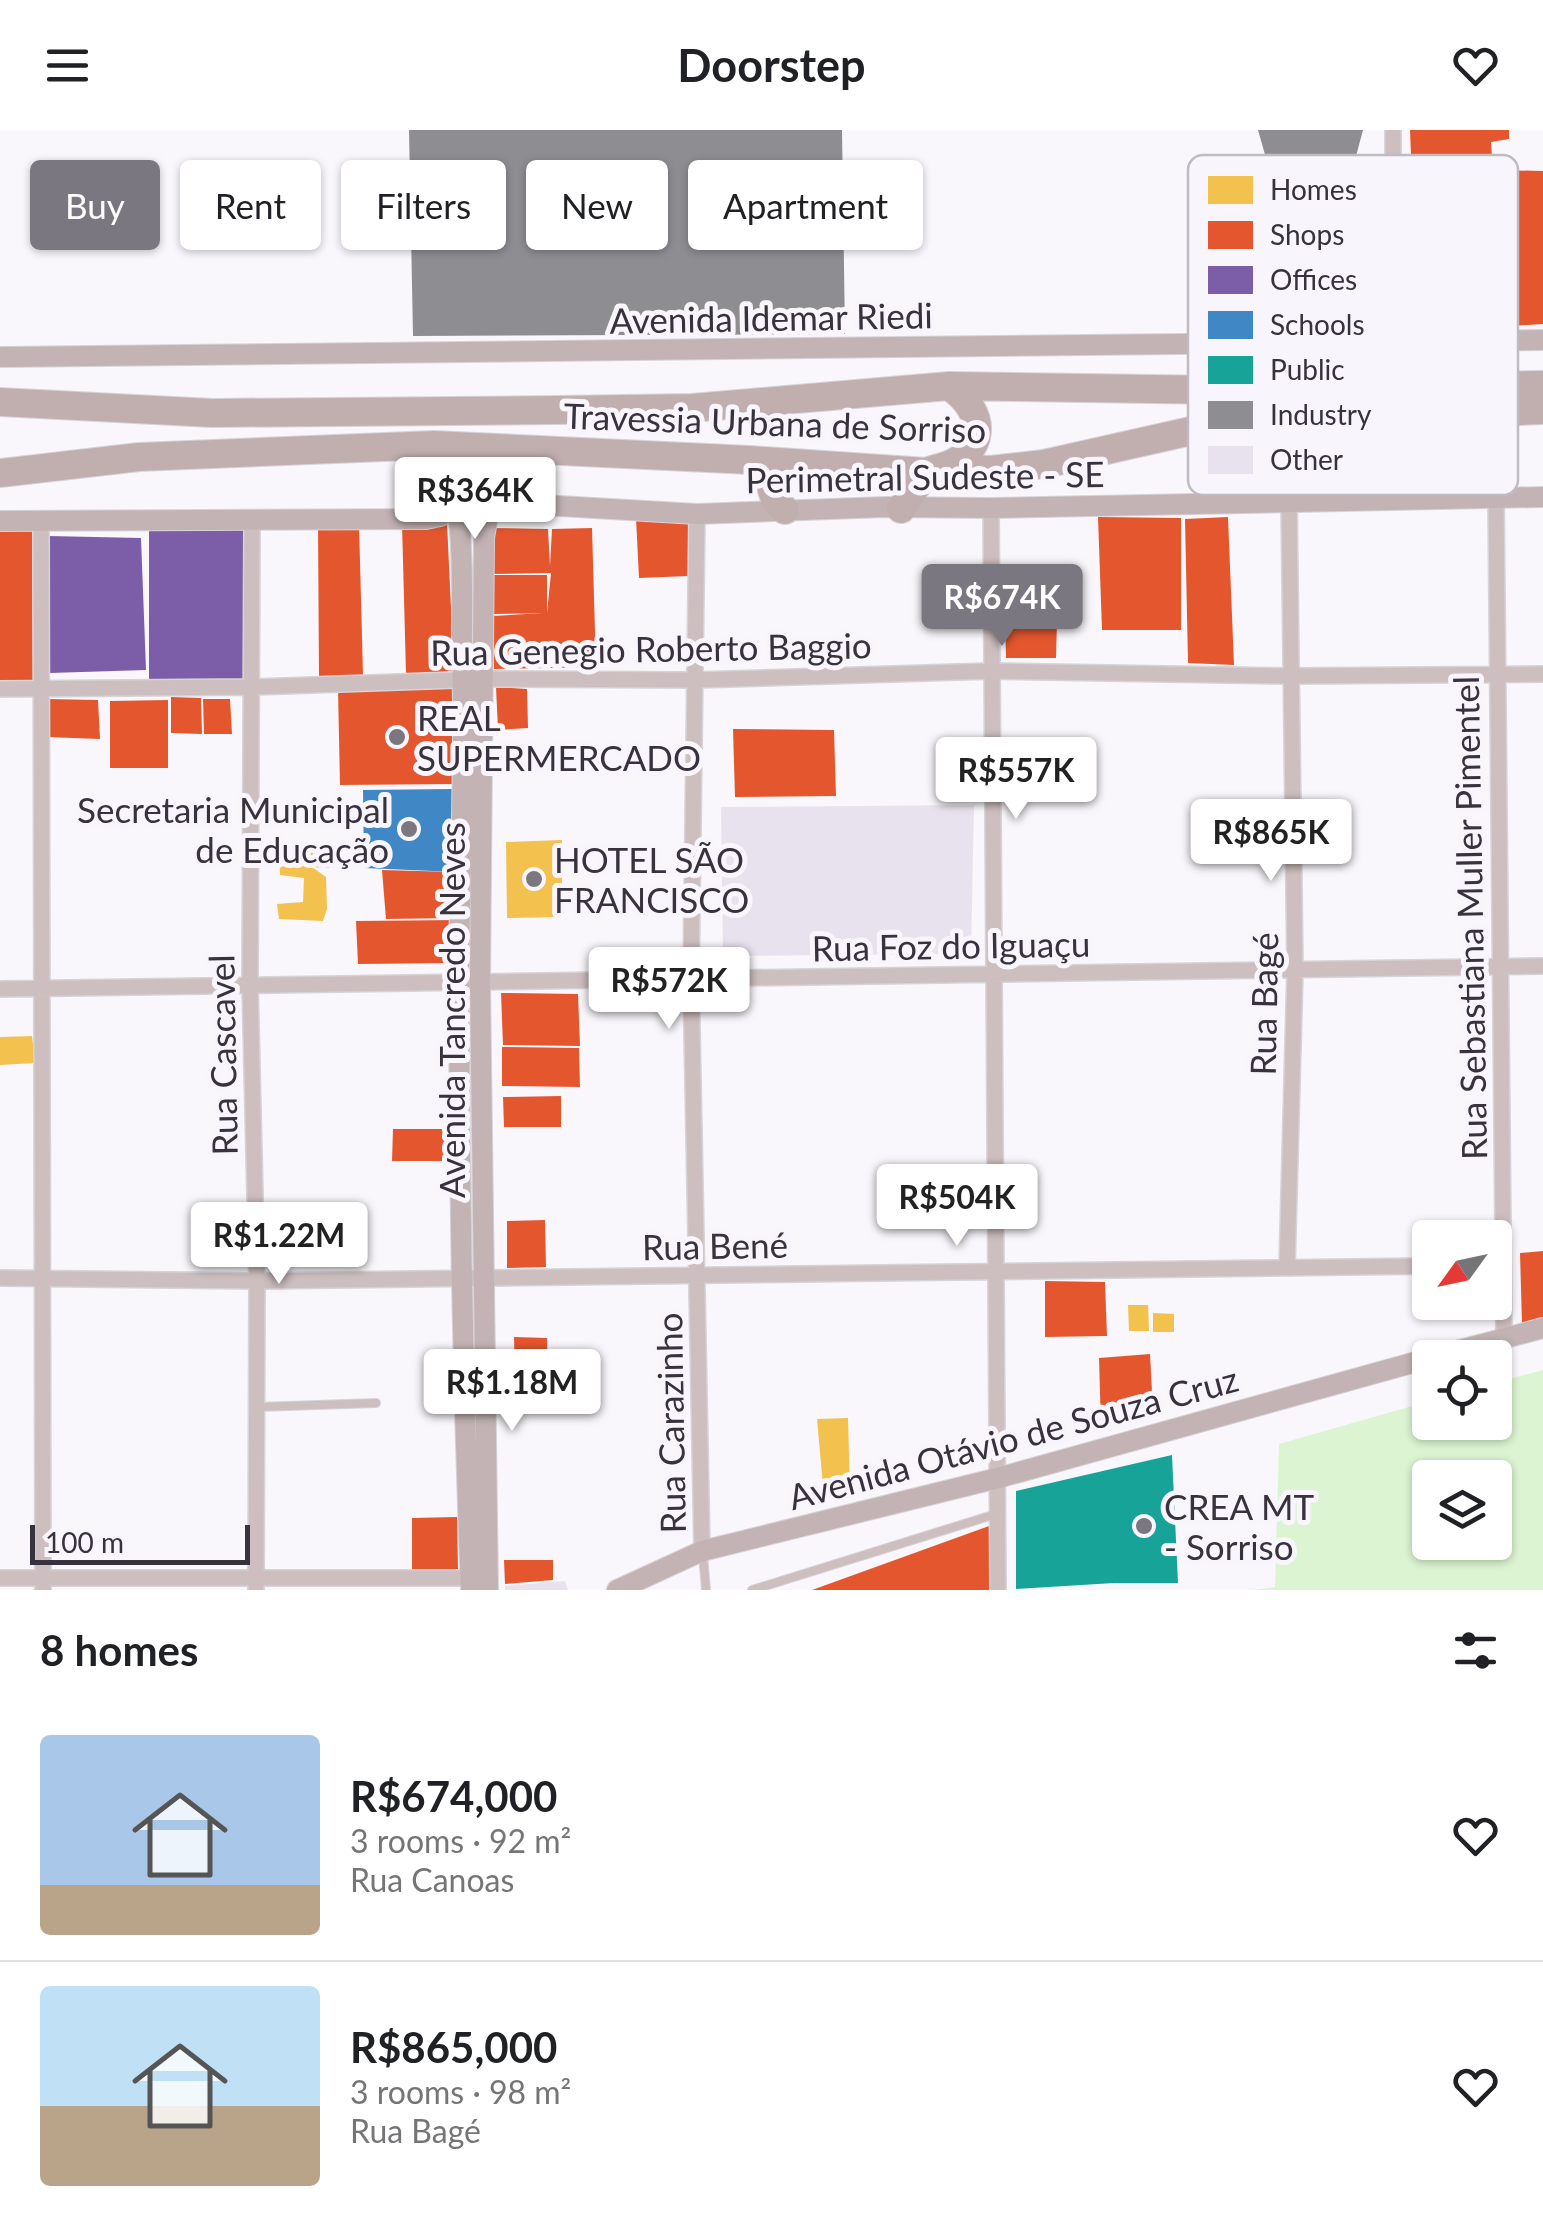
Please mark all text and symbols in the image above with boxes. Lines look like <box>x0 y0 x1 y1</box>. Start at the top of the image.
icon: menu <box>40 38 95 93</box>
text: Doorstep <box>677 38 866 92</box>
icon: heart <box>1448 38 1503 93</box>
legend <box>1188 155 1518 495</box>
chip: Buy <box>30 160 160 250</box>
chip: Rent <box>180 160 321 250</box>
chip: Filters <box>341 160 506 250</box>
chip: New <box>526 160 668 250</box>
chip: Apartment <box>688 160 923 250</box>
text: Homes <box>1270 172 1357 206</box>
text: Shops <box>1270 217 1344 251</box>
text: Offices <box>1270 262 1357 296</box>
street label: Avenida Idemar Riedi <box>609 293 933 341</box>
text: Schools <box>1270 307 1365 341</box>
text: Public <box>1270 352 1345 386</box>
street label: Travessia Urbana de Sorriso <box>563 394 987 450</box>
text: Industry <box>1270 397 1372 431</box>
text: Other <box>1270 442 1343 476</box>
street label: Perimetral Sudeste - SE <box>745 452 1105 500</box>
pin: R$364K <box>394 457 556 542</box>
text: R$364K <box>417 470 533 509</box>
pin: R$674K <box>921 564 1083 649</box>
text: R$674K <box>944 577 1060 616</box>
street label: Rua Genegio Roberto Baggio <box>430 623 872 673</box>
street label: Rua Sebastiana Muller Pimentel <box>1444 676 1494 1160</box>
place label: REAL SUPERMERCADO <box>417 696 701 778</box>
marker: REAL SUPERMERCADO <box>386 726 408 748</box>
pin: R$557K <box>935 737 1097 822</box>
text: R$557K <box>958 750 1074 789</box>
place label: Secretaria Municipal de Educação <box>77 788 389 870</box>
pin: R$865K <box>1190 799 1352 884</box>
text: R$865K <box>1213 812 1329 851</box>
marker: Secretaria Municipal de Educação <box>398 818 420 840</box>
street label: Avenida Tancredo Neves <box>430 822 472 1198</box>
place label: HOTEL SÃO FRANCISCO <box>554 838 749 920</box>
marker: HOTEL SÃO FRANCISCO <box>523 868 545 890</box>
street label: Rua Foz do Iguaçu <box>811 922 1091 968</box>
street label: Rua Bagé <box>1241 932 1285 1076</box>
pin: R$572K <box>588 947 750 1032</box>
street label: Rua Cascavel <box>199 954 245 1156</box>
text: R$572K <box>611 960 727 999</box>
pin: R$504K <box>876 1164 1038 1249</box>
text: R$504K <box>899 1177 1015 1216</box>
pin: R$1.22M <box>187 1202 371 1287</box>
text: R$1.22M <box>213 1215 345 1254</box>
north arrow <box>1412 1220 1512 1320</box>
map controls <box>1412 1220 1512 1560</box>
street label: Rua Bené <box>642 1223 788 1267</box>
street label: Rua Carazinho <box>647 1312 693 1534</box>
button: locate <box>1412 1340 1512 1440</box>
pin: R$1.18M <box>420 1349 604 1434</box>
street label: Avenida Otávio de Souza Cruz <box>784 1357 1242 1517</box>
text: R$1.18M <box>446 1362 578 1401</box>
button: layers <box>1412 1460 1512 1560</box>
place label: CREA MT - Sorriso <box>1164 1485 1314 1567</box>
marker: CREA MT - Sorriso <box>1133 1515 1155 1537</box>
scale bar <box>30 1520 250 1564</box>
text: 100 m <box>45 1525 124 1559</box>
icon: filters <box>1448 1623 1503 1678</box>
text: 8 homes <box>40 1625 198 1675</box>
text: R$674,000 <box>350 1771 557 1821</box>
icon: home <box>120 1775 240 1895</box>
icon: heart <box>1448 1808 1503 1863</box>
text: 3 rooms · 92 m² <box>350 1821 571 1860</box>
text: Rua Canoas <box>350 1860 514 1899</box>
text: R$865,000 <box>350 2022 557 2072</box>
icon: home <box>120 2026 240 2146</box>
icon: heart <box>1448 2059 1503 2114</box>
text: 3 rooms · 98 m² <box>350 2072 571 2111</box>
text: Rua Bagé <box>350 2111 481 2150</box>

